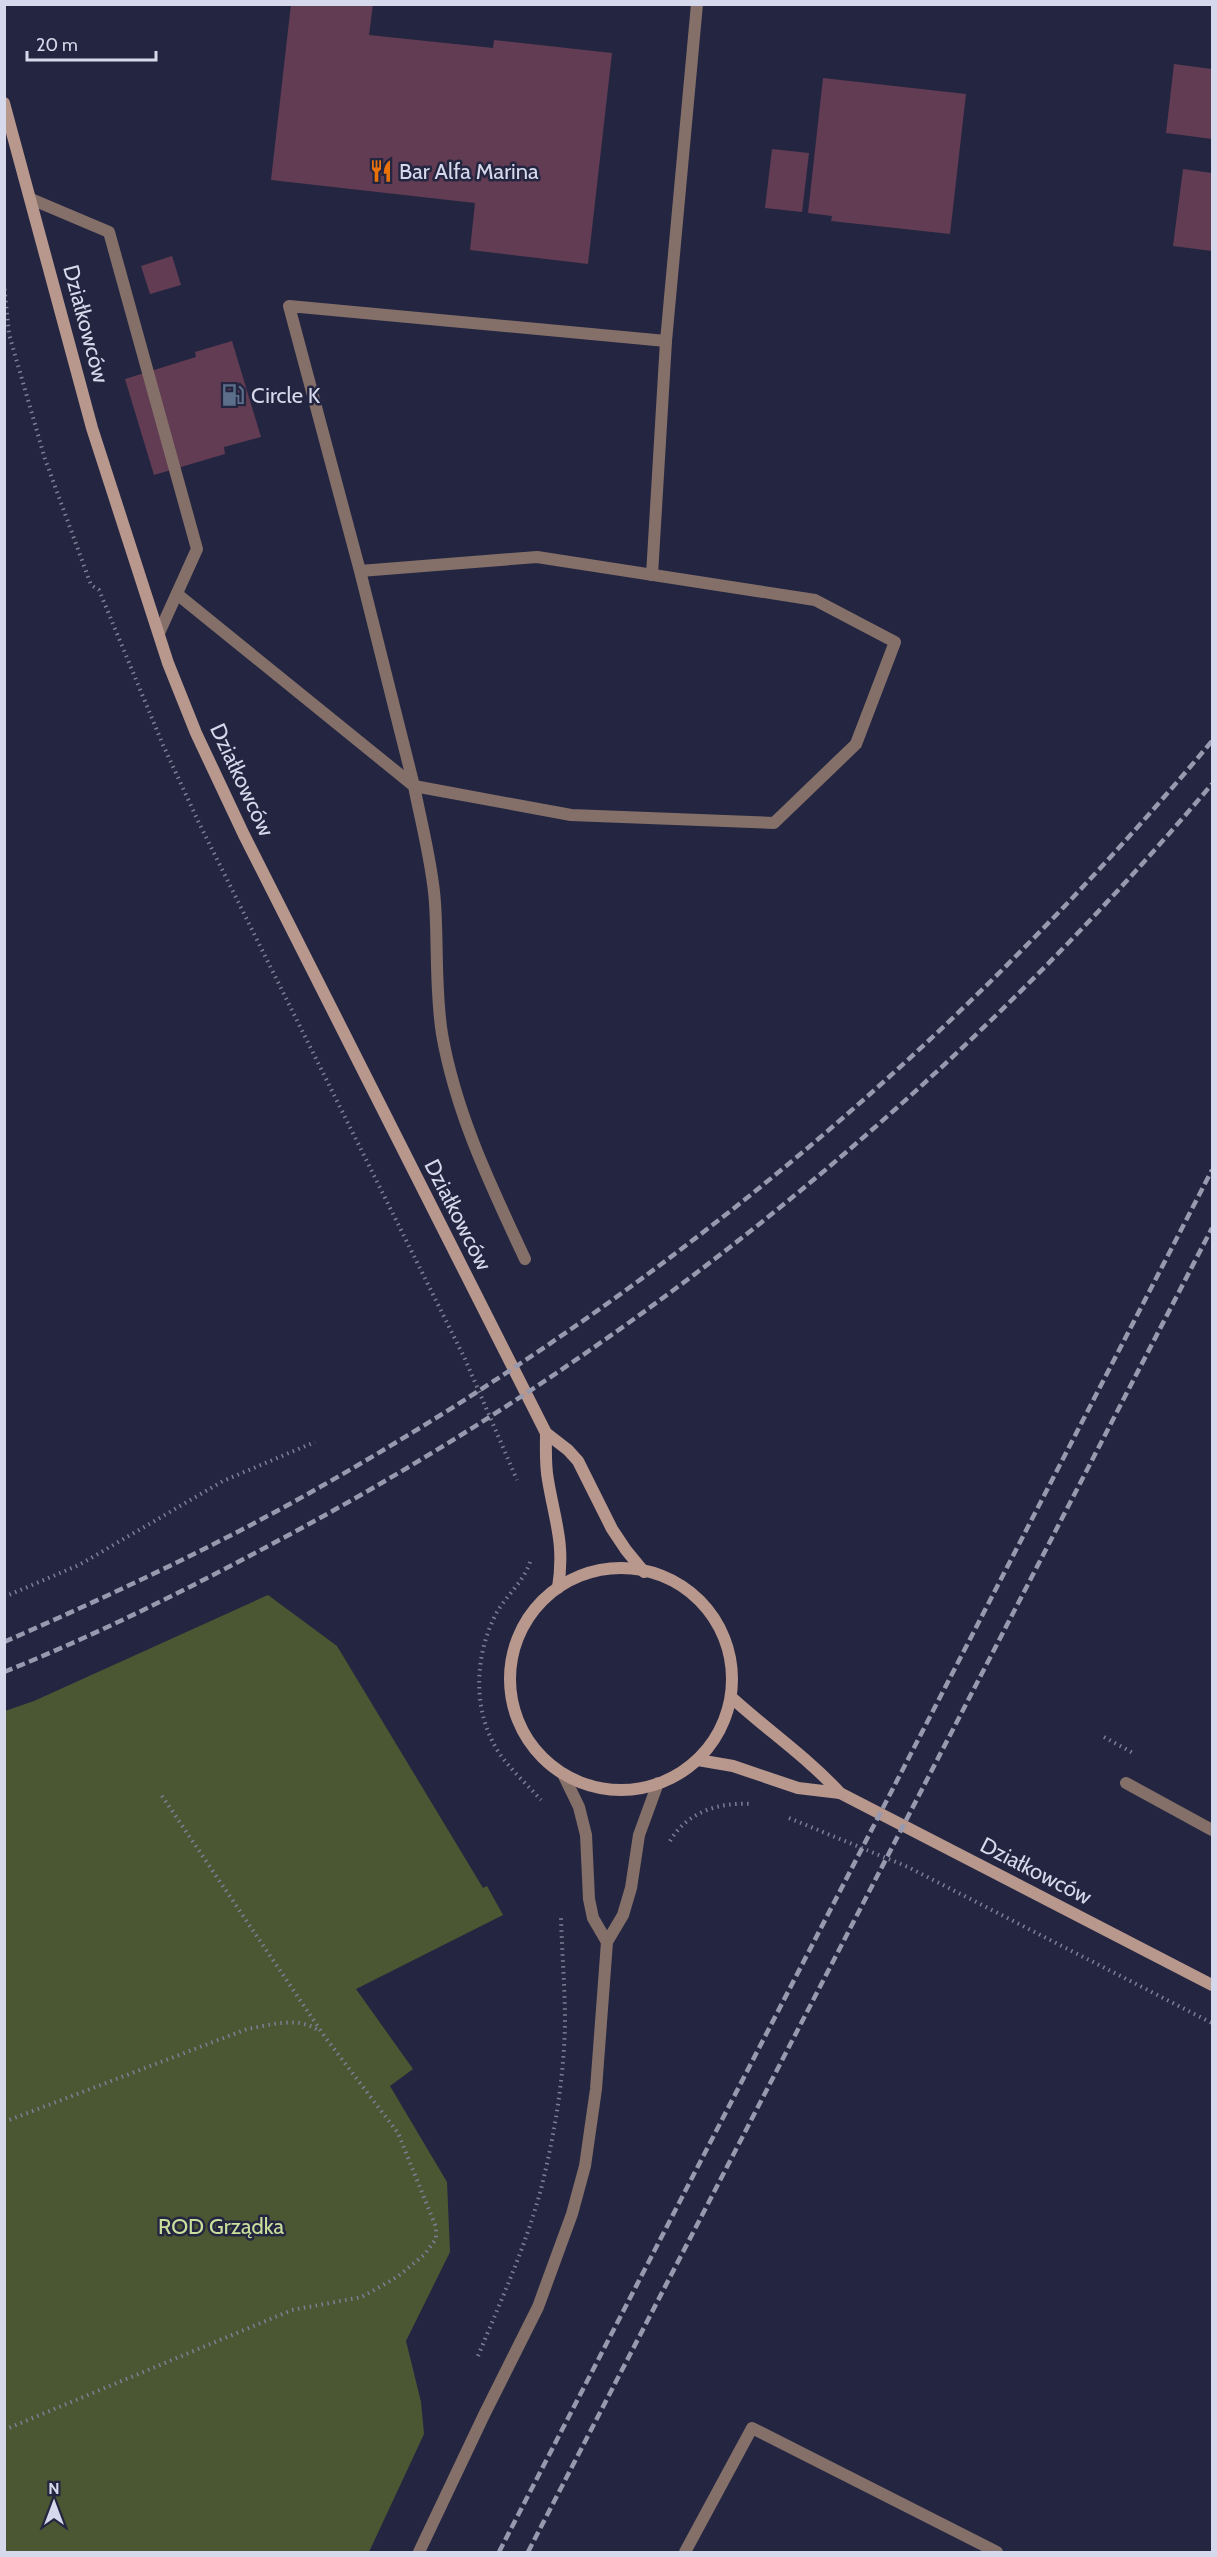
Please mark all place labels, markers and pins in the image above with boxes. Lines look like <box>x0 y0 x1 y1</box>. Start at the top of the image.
restaurant icon: Bar Alfa Marina <box>368 158 394 184</box>
place label: Bar Alfa Marina <box>399 158 539 185</box>
fuel station icon: Circle K <box>220 382 246 408</box>
place label: Circle K <box>251 382 321 409</box>

